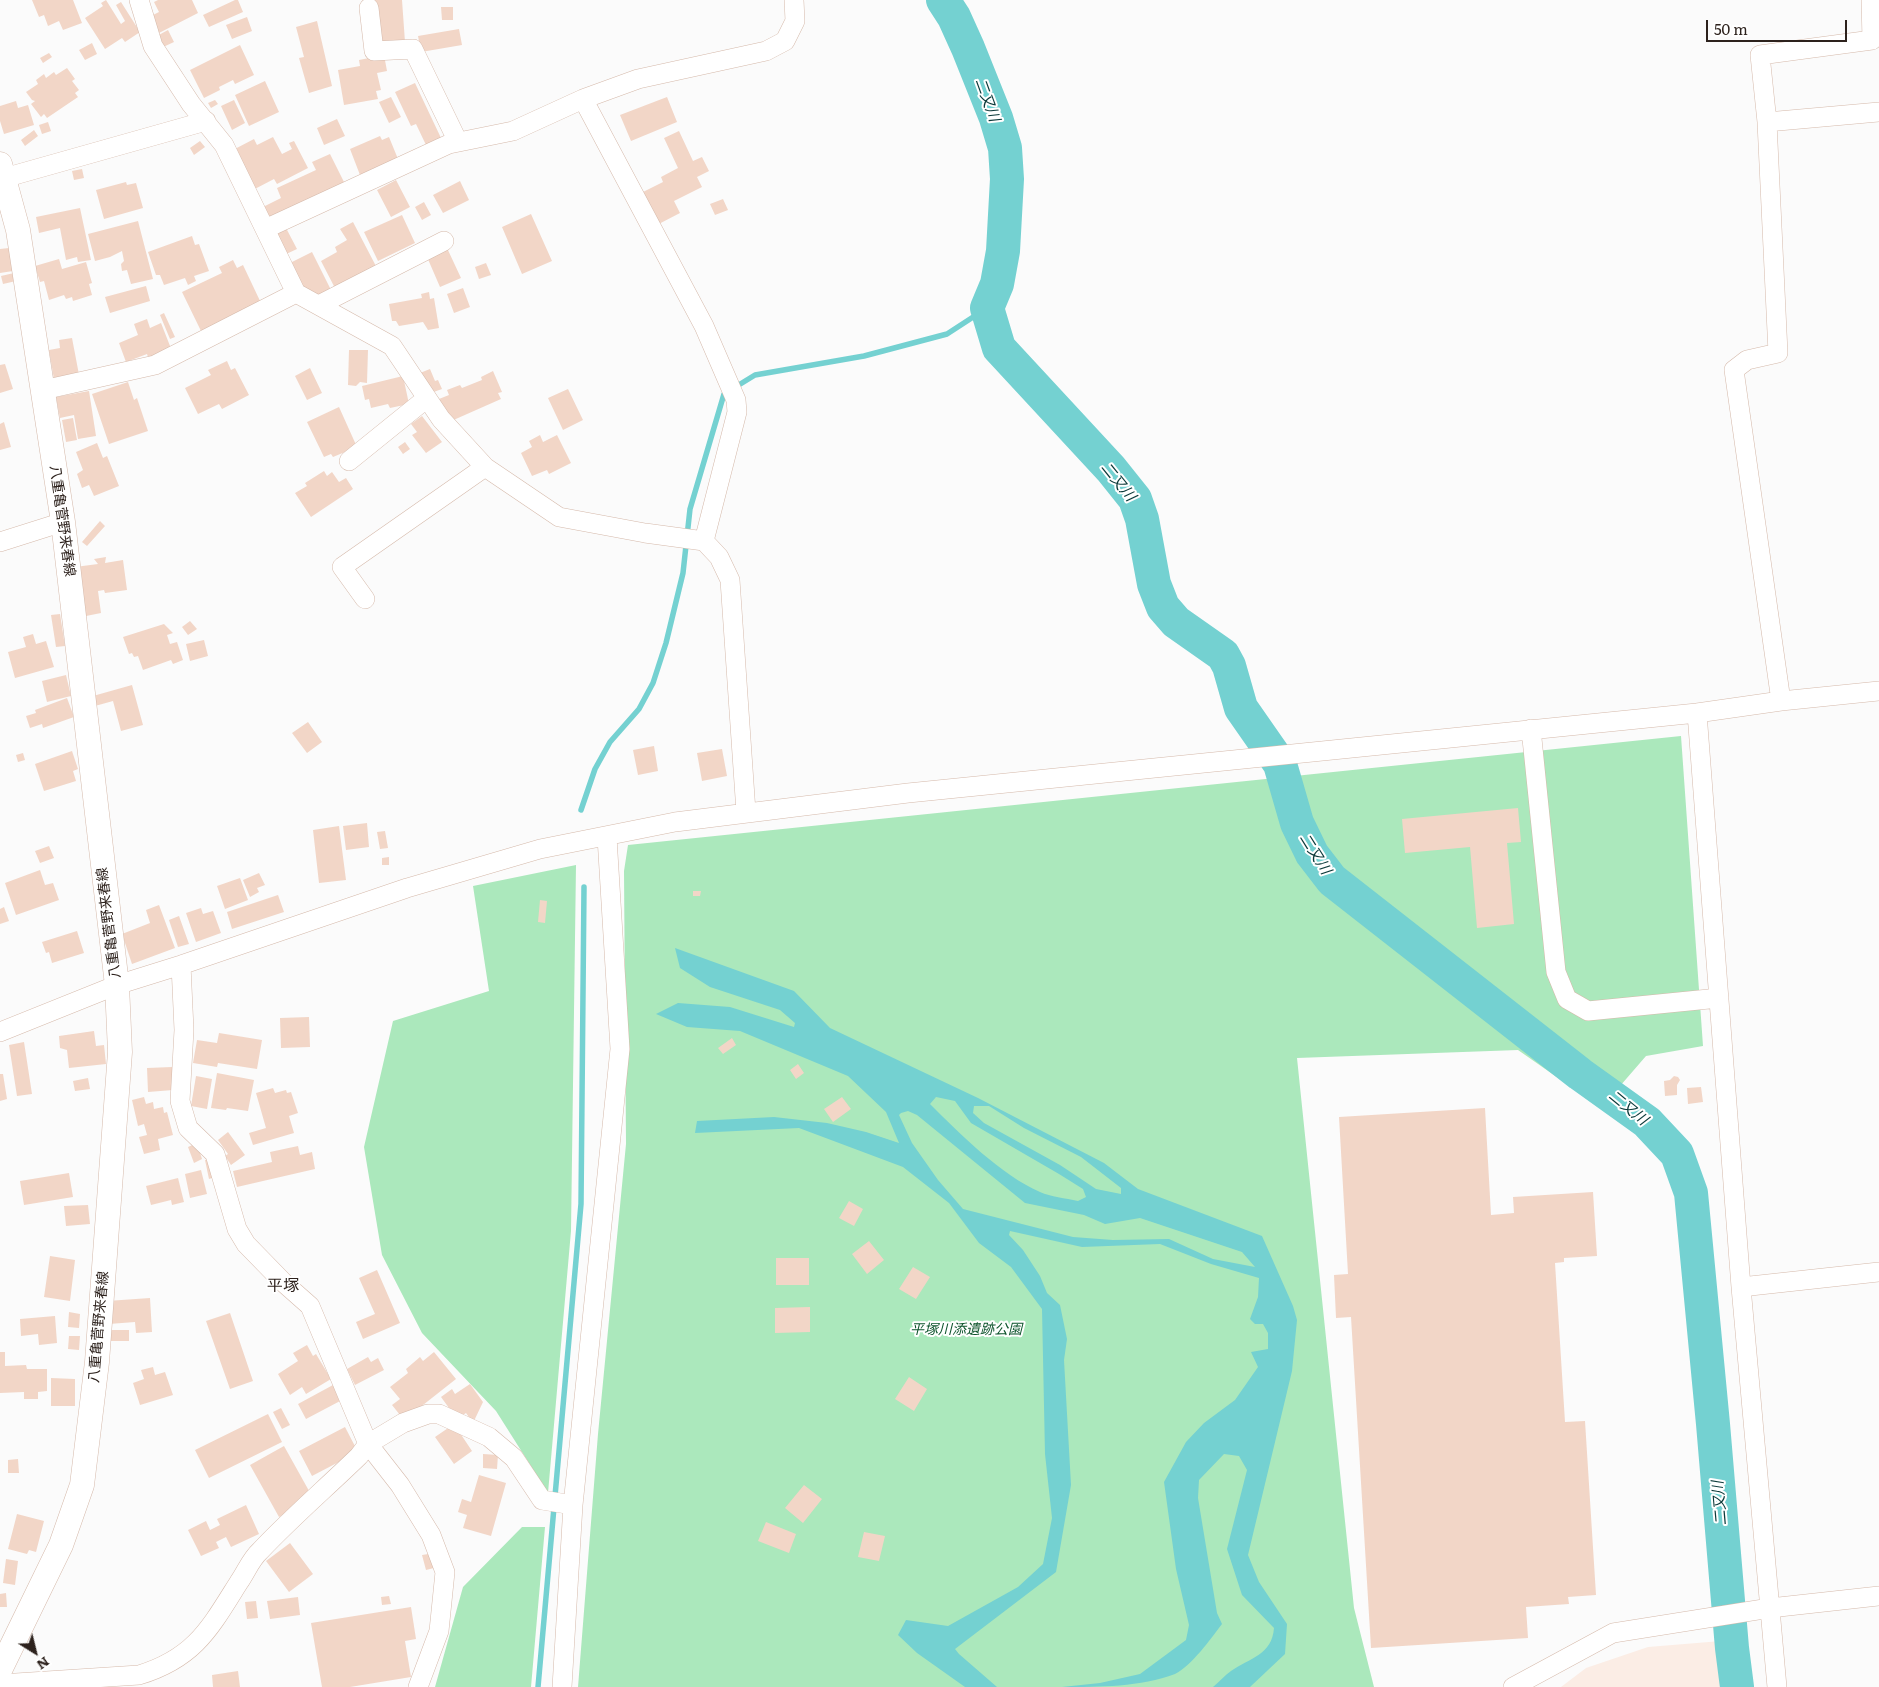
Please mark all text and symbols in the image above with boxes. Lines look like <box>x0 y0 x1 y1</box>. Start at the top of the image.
scale bar <box>1709 10 1850 42</box>
text: 50 m <box>1714 17 1748 40</box>
water label: 二又川 <box>971 76 1003 124</box>
water label: 二又川 <box>1097 459 1139 505</box>
street label: 八重亀菅野来春線 <box>46 464 78 578</box>
water label: 二又川 <box>1295 830 1335 878</box>
street label: 八重亀菅野来春線 <box>94 866 124 980</box>
water label: 二又川 <box>1605 1087 1651 1129</box>
street label: 八重亀菅野来春線 <box>86 1270 112 1384</box>
district label: 平塚 <box>267 1276 299 1296</box>
park label: 平塚川添遺跡公園 <box>910 1322 1022 1338</box>
water label: 二又川 <box>1709 1480 1731 1526</box>
north arrow <box>10 1627 60 1677</box>
text: N <box>33 1653 54 1676</box>

